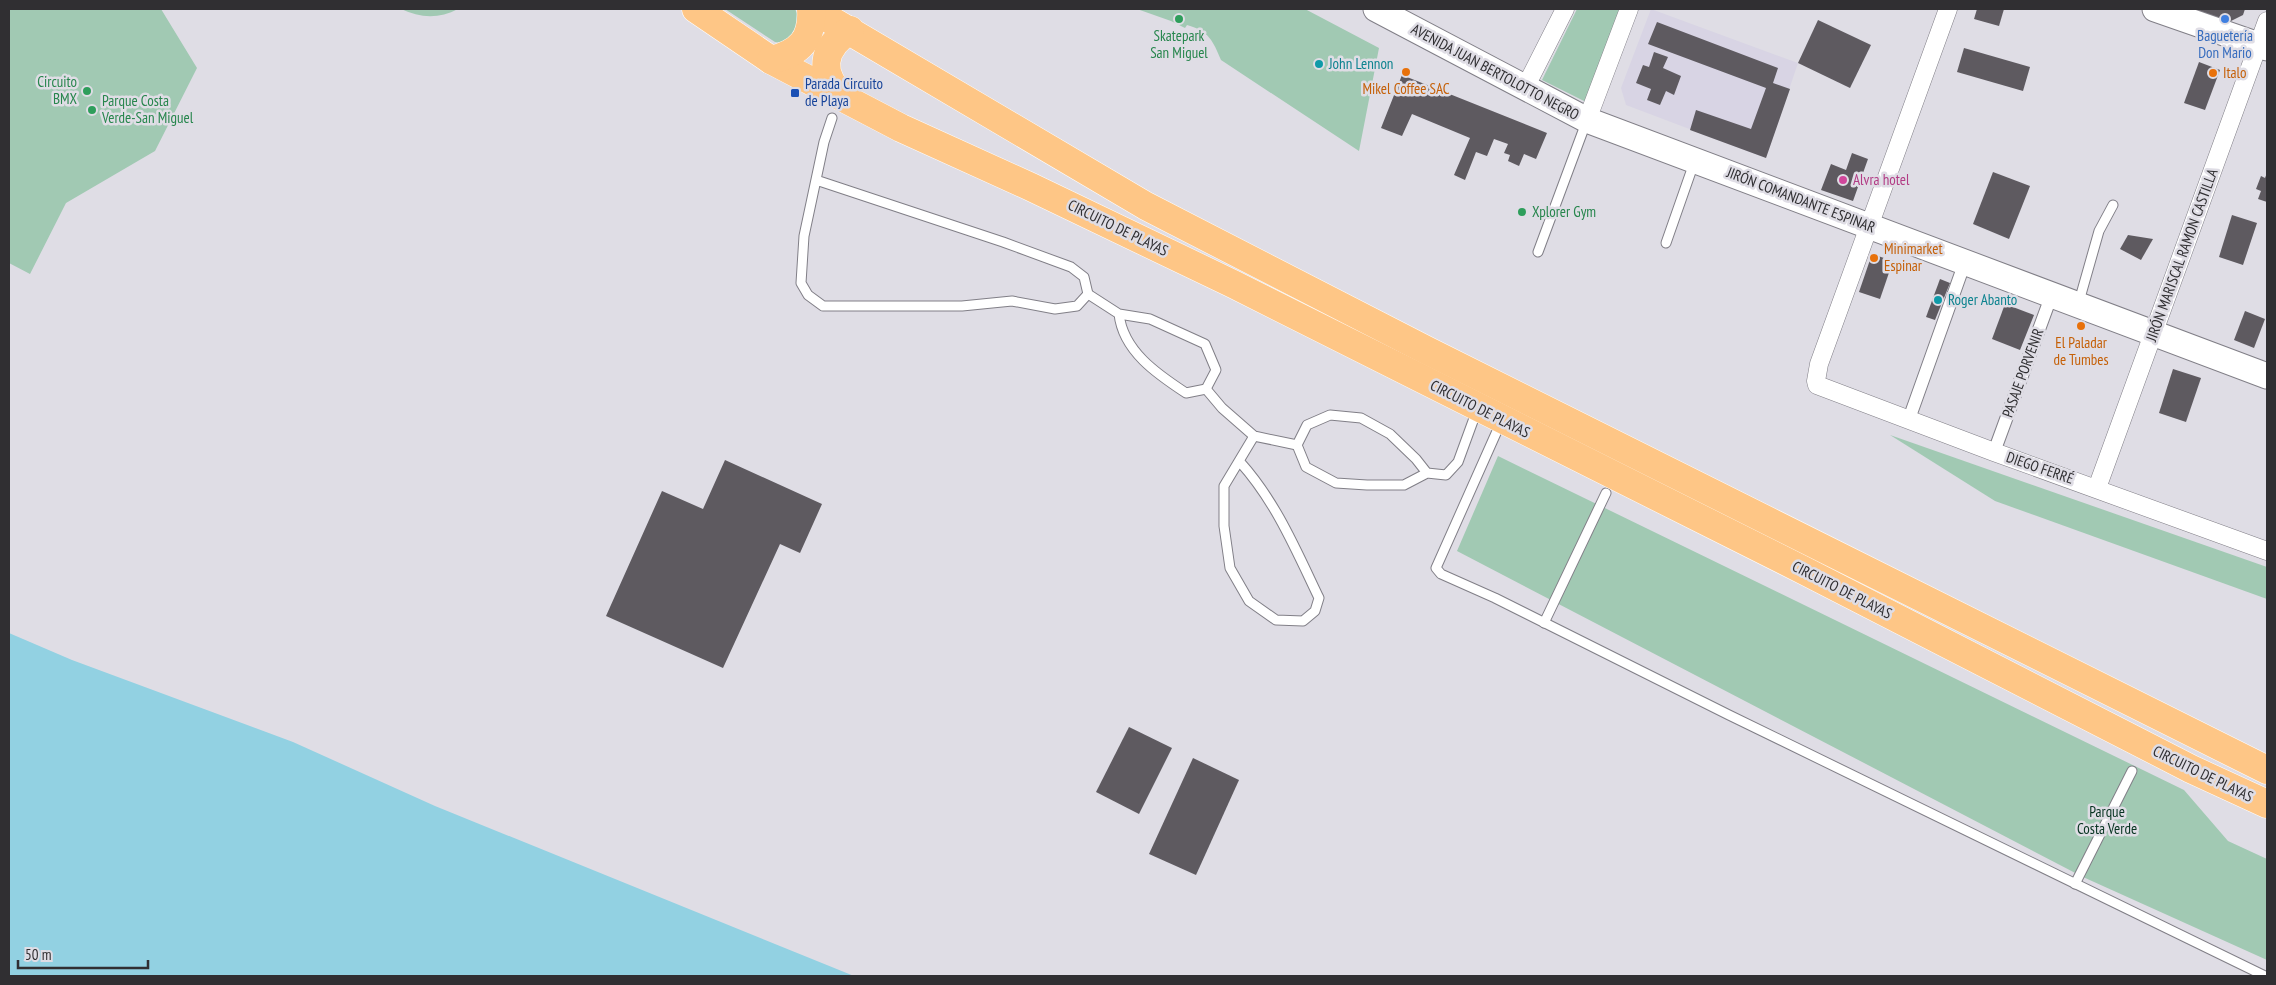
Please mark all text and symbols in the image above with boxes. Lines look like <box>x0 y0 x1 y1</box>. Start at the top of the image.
marker: Skatepark San Miguel <box>1173 13 1185 25</box>
marker: Baguetería Don Mario <box>2219 13 2231 25</box>
street label: AVENIDA JUAN BERTOLOTTO NEGRO <box>1408 19 1582 124</box>
place label: Skatepark San Miguel <box>1150 26 1208 62</box>
place label: Baguetería Don Mario <box>2197 26 2253 62</box>
place label: John Lennon <box>1328 54 1393 73</box>
marker: John Lennon <box>1313 58 1325 70</box>
place label: Italo <box>2223 63 2247 82</box>
marker: Mikel Coffee SAC <box>1400 66 1412 78</box>
marker: Italo <box>2207 67 2219 79</box>
place label: Circuito BMX <box>37 72 77 108</box>
place label: Parada Circuito de Playa <box>805 74 883 110</box>
place label: Mikel Coffee SAC <box>1362 79 1450 98</box>
marker: Circuito BMX <box>81 85 93 97</box>
marker: Parada Circuito de Playa <box>789 87 801 99</box>
place label: Parque Costa Verde-San Miguel <box>101 91 194 127</box>
marker: Parque Costa Verde-San Miguel <box>86 104 98 116</box>
street label: JIRÓN COMANDANTE ESPINAR <box>1723 162 1878 237</box>
street label: JIRÓN MARISCAL RAMON CASTILLA <box>2141 165 2222 345</box>
place label: Alvra hotel <box>1853 170 1910 189</box>
marker: Alvra hotel <box>1837 174 1849 186</box>
street label: CIRCUITO DE PLAYAS <box>1065 195 1171 260</box>
place label: Xplorer Gym <box>1532 202 1596 221</box>
marker: Xplorer Gym <box>1516 206 1528 218</box>
place label: Minimarket Espinar <box>1884 239 1943 275</box>
marker: Minimarket Espinar <box>1868 252 1880 264</box>
place label: Roger Abanto <box>1948 290 2017 309</box>
marker: Roger Abanto <box>1932 294 1944 306</box>
marker: El Paladar de Tumbes <box>2075 320 2087 332</box>
street label: PASAJE PORVENIR <box>1998 326 2047 420</box>
place label: El Paladar de Tumbes <box>2054 333 2108 369</box>
street label: CIRCUITO DE PLAYAS <box>1427 375 1533 442</box>
street label: DIEGO FERRÉ <box>2004 447 2076 488</box>
street label: CIRCUITO DE PLAYAS <box>1789 556 1895 623</box>
street label: CIRCUITO DE PLAYAS <box>2150 741 2256 806</box>
park label: Parque Costa Verde <box>2077 802 2137 838</box>
scale bar <box>18 938 148 970</box>
text: 50 m <box>25 945 51 964</box>

